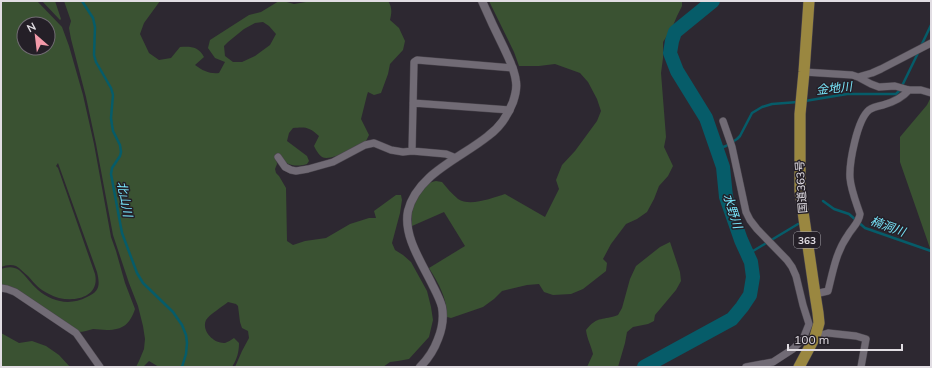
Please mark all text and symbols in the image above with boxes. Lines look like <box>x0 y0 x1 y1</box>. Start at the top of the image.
north arrow <box>16 16 56 56</box>
text: N <box>24 19 38 35</box>
water label: 金地川 <box>815 78 855 97</box>
street label: 国道363号 <box>792 160 810 214</box>
water label: 北山川 <box>114 180 136 220</box>
water label: 水野川 <box>720 192 746 232</box>
water label: 楠洞川 <box>869 213 909 240</box>
road number: 363 <box>794 232 820 248</box>
scale bar <box>788 326 902 352</box>
text: 100 m <box>794 332 829 347</box>

